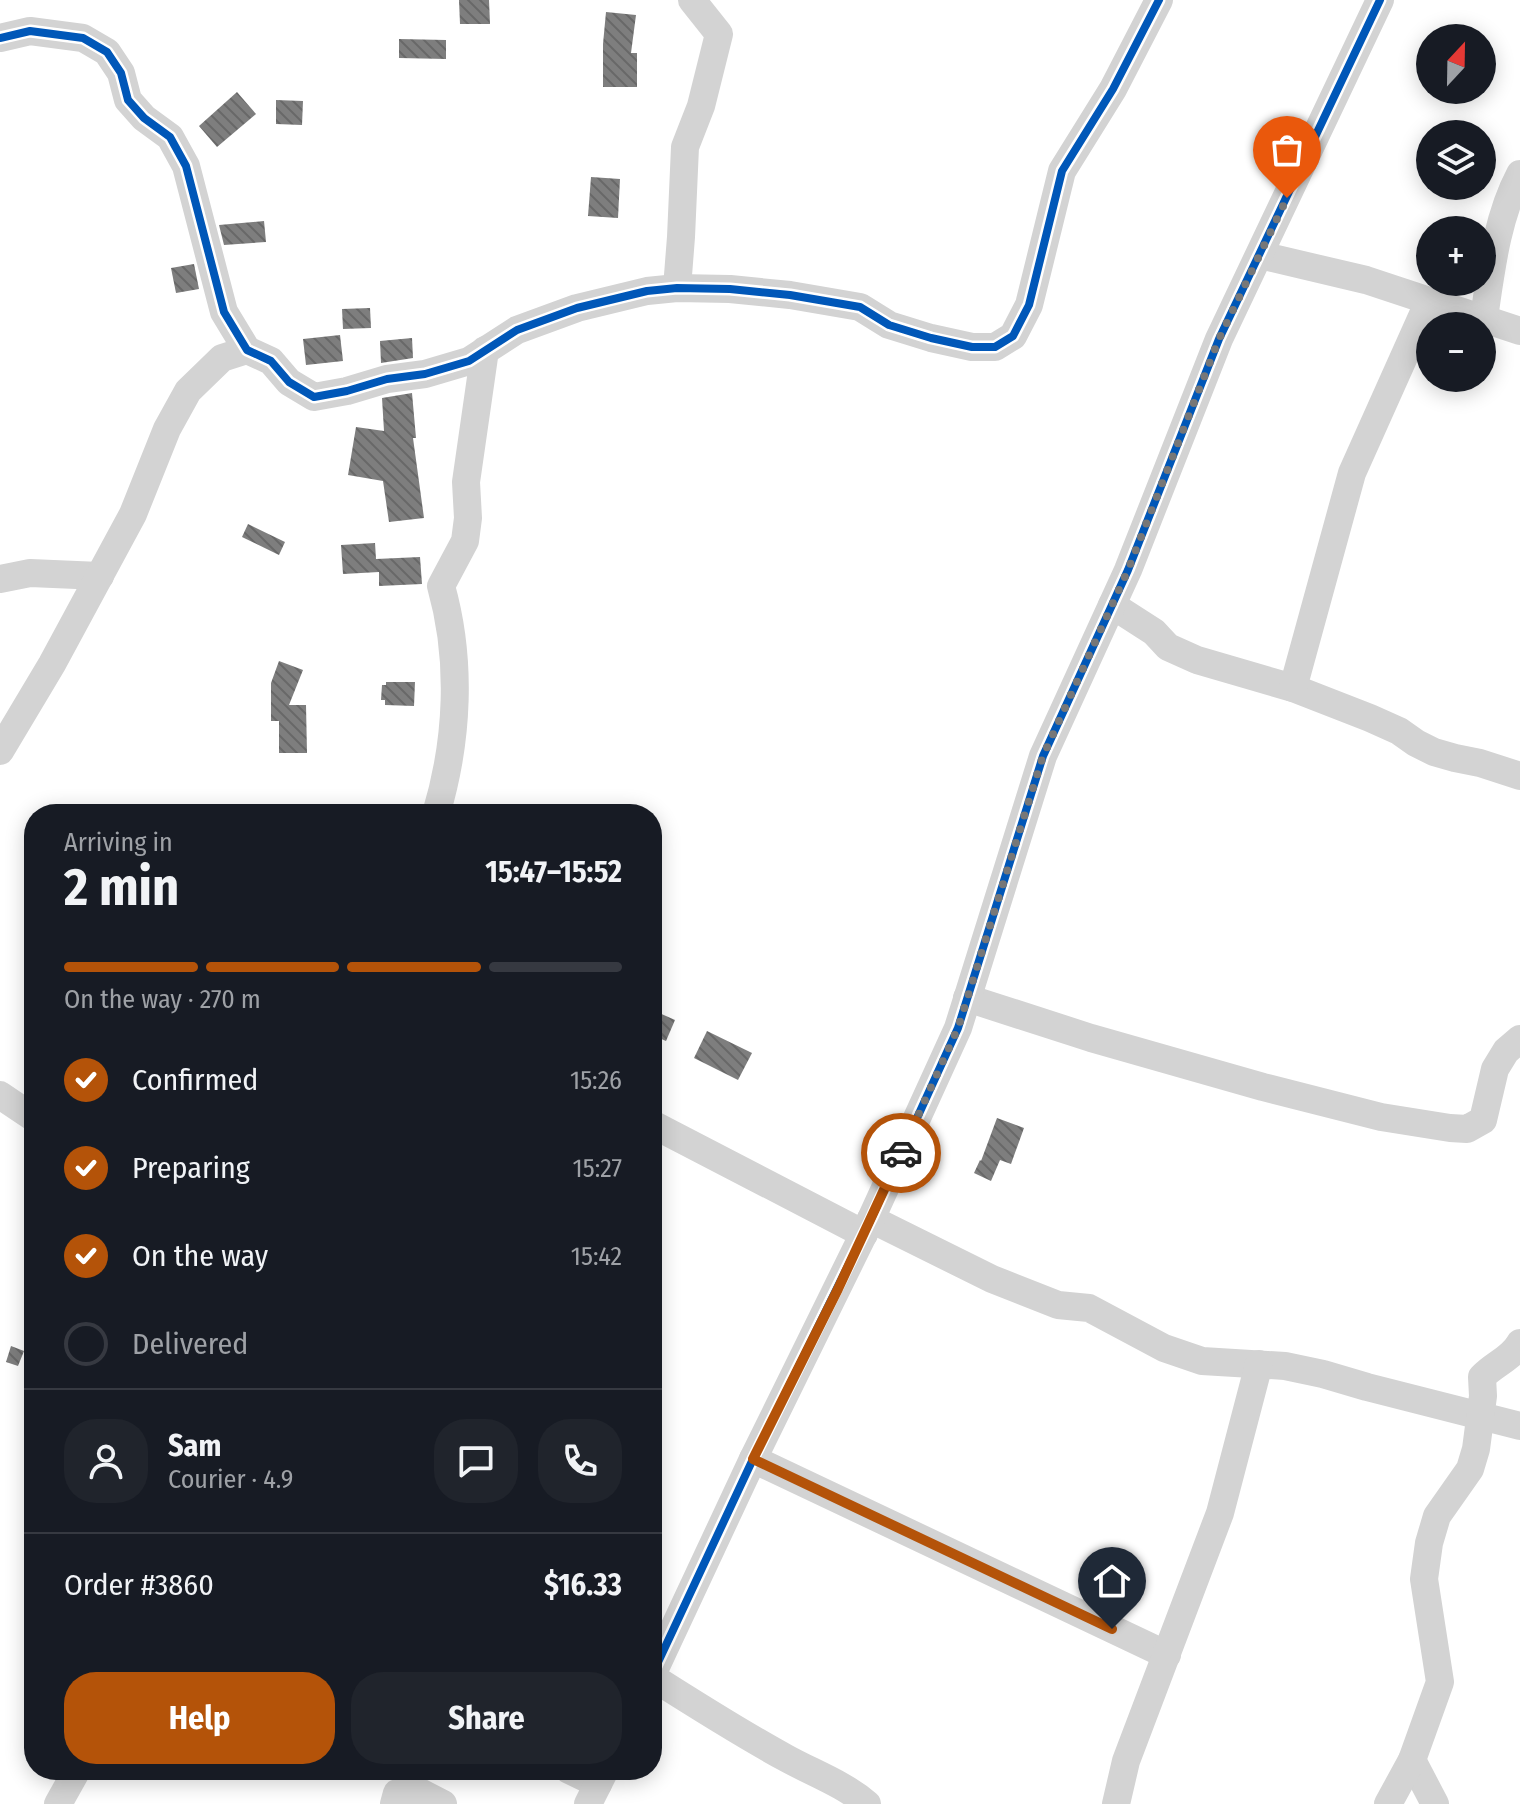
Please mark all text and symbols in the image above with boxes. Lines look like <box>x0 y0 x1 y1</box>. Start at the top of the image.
north arrow <box>1416 24 1496 104</box>
map controls <box>1416 24 1496 392</box>
pin <box>1253 116 1321 198</box>
button: layers <box>1416 120 1496 200</box>
icon: bag <box>1265 128 1309 172</box>
button: + <box>1416 216 1496 296</box>
button: − <box>1416 312 1496 392</box>
text: Arriving in <box>64 827 173 858</box>
text: 15:47–15:52 <box>485 854 622 890</box>
text: 2 min <box>64 856 179 919</box>
text: On the way · 270 m <box>64 984 261 1015</box>
icon: check <box>64 1058 108 1102</box>
text: Confirmed <box>132 1062 258 1098</box>
text: 15:26 <box>570 1065 622 1096</box>
courier <box>861 1113 941 1193</box>
icon: car <box>879 1131 923 1175</box>
icon: check <box>64 1146 108 1190</box>
text: Preparing <box>132 1150 250 1186</box>
text: 15:27 <box>573 1153 622 1184</box>
icon: check <box>64 1234 108 1278</box>
text: On the way <box>132 1238 268 1274</box>
text: 15:42 <box>571 1241 622 1272</box>
text: Delivered <box>132 1326 248 1362</box>
button: person <box>64 1419 148 1503</box>
button: chat <box>434 1419 518 1503</box>
button: phone <box>538 1419 622 1503</box>
text: Sam <box>168 1428 221 1464</box>
text: Courier · 4.9 <box>168 1464 293 1495</box>
pin <box>1078 1547 1146 1629</box>
icon: home <box>1090 1559 1134 1603</box>
text: Order #3860 <box>64 1567 214 1603</box>
text: $16.33 <box>544 1567 622 1603</box>
button: Help <box>64 1672 335 1764</box>
button: Share <box>351 1672 622 1764</box>

